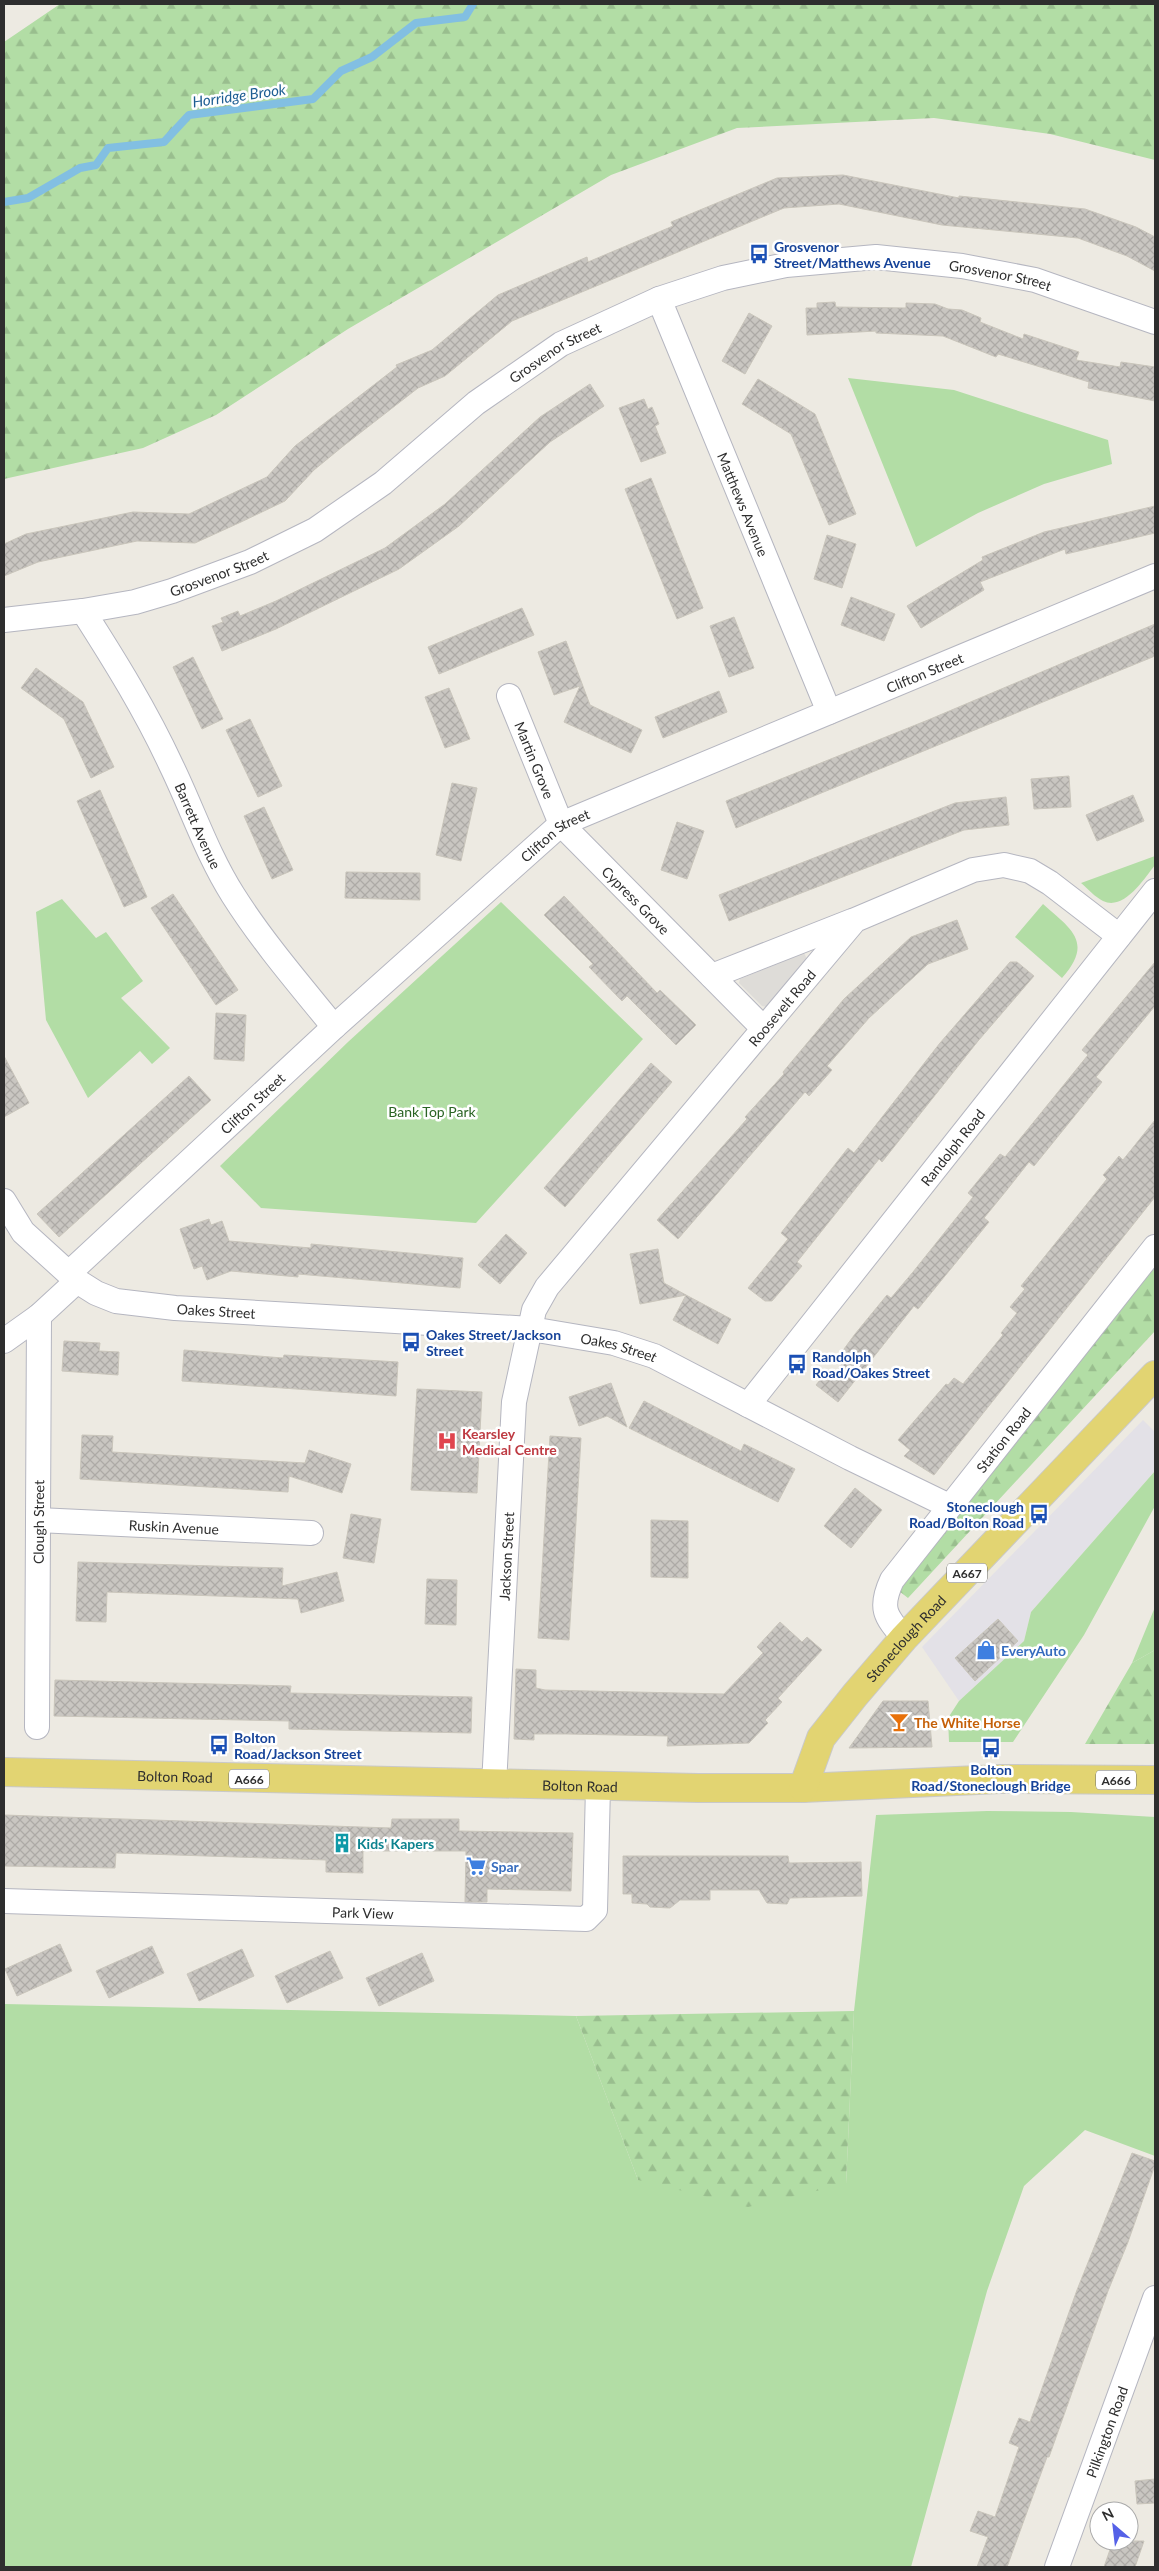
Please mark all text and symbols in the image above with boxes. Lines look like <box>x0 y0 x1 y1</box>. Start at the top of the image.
water label: Horridge Brook <box>191 79 288 110</box>
place label: Grosvenor Street/Matthews Avenue <box>774 238 931 271</box>
bus stop icon: Grosvenor Street/Matthews Avenue <box>748 243 770 265</box>
street label: Grosvenor Street <box>948 256 1054 294</box>
street label: Grosvenor Street <box>506 318 603 386</box>
street label: Matthews Avenue <box>715 450 772 559</box>
street label: Grosvenor Street <box>167 546 271 600</box>
street label: Clifton Street <box>883 649 966 696</box>
street label: Martin Grove <box>512 719 558 801</box>
street label: Barrett Avenue <box>172 780 225 871</box>
street label: Clifton Street <box>517 805 592 865</box>
street label: Cypress Grove <box>599 862 674 938</box>
street label: Roosevelt Road <box>745 966 819 1049</box>
street label: Clifton Street <box>216 1069 288 1137</box>
park label: Bank Top Park <box>388 1103 477 1120</box>
street label: Randolph Road <box>917 1105 988 1189</box>
street label: Oakes Street <box>176 1300 256 1321</box>
place label: Oakes Street/Jackson Street <box>426 1326 561 1359</box>
street label: Oakes Street <box>579 1329 660 1365</box>
bus stop icon: Oakes Street/Jackson Street <box>400 1331 422 1353</box>
place label: Randolph Road/Oakes Street <box>812 1348 931 1381</box>
bus stop icon: Randolph Road/Oakes Street <box>786 1353 808 1375</box>
street label: Station Road <box>972 1403 1034 1475</box>
place label: Kearsley Medical Centre <box>462 1425 557 1458</box>
hospital icon: Kearsley Medical Centre <box>436 1430 458 1452</box>
street label: Clough Street <box>29 1480 47 1564</box>
place label: Stoneclough Road/Bolton Road <box>909 1498 1024 1531</box>
bus stop icon: Stoneclough Road/Bolton Road <box>1028 1503 1050 1525</box>
street label: Jackson Street <box>495 1512 517 1601</box>
street label: Ruskin Avenue <box>128 1516 219 1537</box>
road number: A667 <box>947 1564 987 1582</box>
street label: Stoneclough Road <box>862 1591 949 1685</box>
shop icon: EveryAuto <box>975 1639 997 1661</box>
place label: EveryAuto <box>1001 1642 1066 1659</box>
bar icon: The White Horse <box>888 1711 910 1733</box>
place label: The White Horse <box>914 1714 1021 1731</box>
place label: Bolton Road/Jackson Street <box>234 1729 362 1762</box>
bus stop icon: Bolton Road/Jackson Street <box>208 1734 230 1756</box>
bus stop icon: Bolton Road/Stoneclough Bridge <box>980 1737 1002 1759</box>
place label: Bolton Road/Stoneclough Bridge <box>911 1761 1071 1794</box>
street label: Bolton Road <box>137 1767 213 1785</box>
road number: A666 <box>229 1770 269 1788</box>
road number: A666 <box>1096 1770 1136 1790</box>
street label: Bolton Road <box>542 1776 618 1795</box>
building icon: Kids' Kapers <box>331 1832 353 1854</box>
place label: Kids' Kapers <box>357 1835 434 1852</box>
supermarket icon: Spar <box>465 1855 487 1877</box>
place label: Spar <box>491 1858 520 1875</box>
street label: Park View <box>332 1903 394 1922</box>
street label: Pilkington Road <box>1082 2384 1131 2480</box>
north arrow <box>1089 2501 1139 2551</box>
text: N <box>1099 2504 1116 2524</box>

